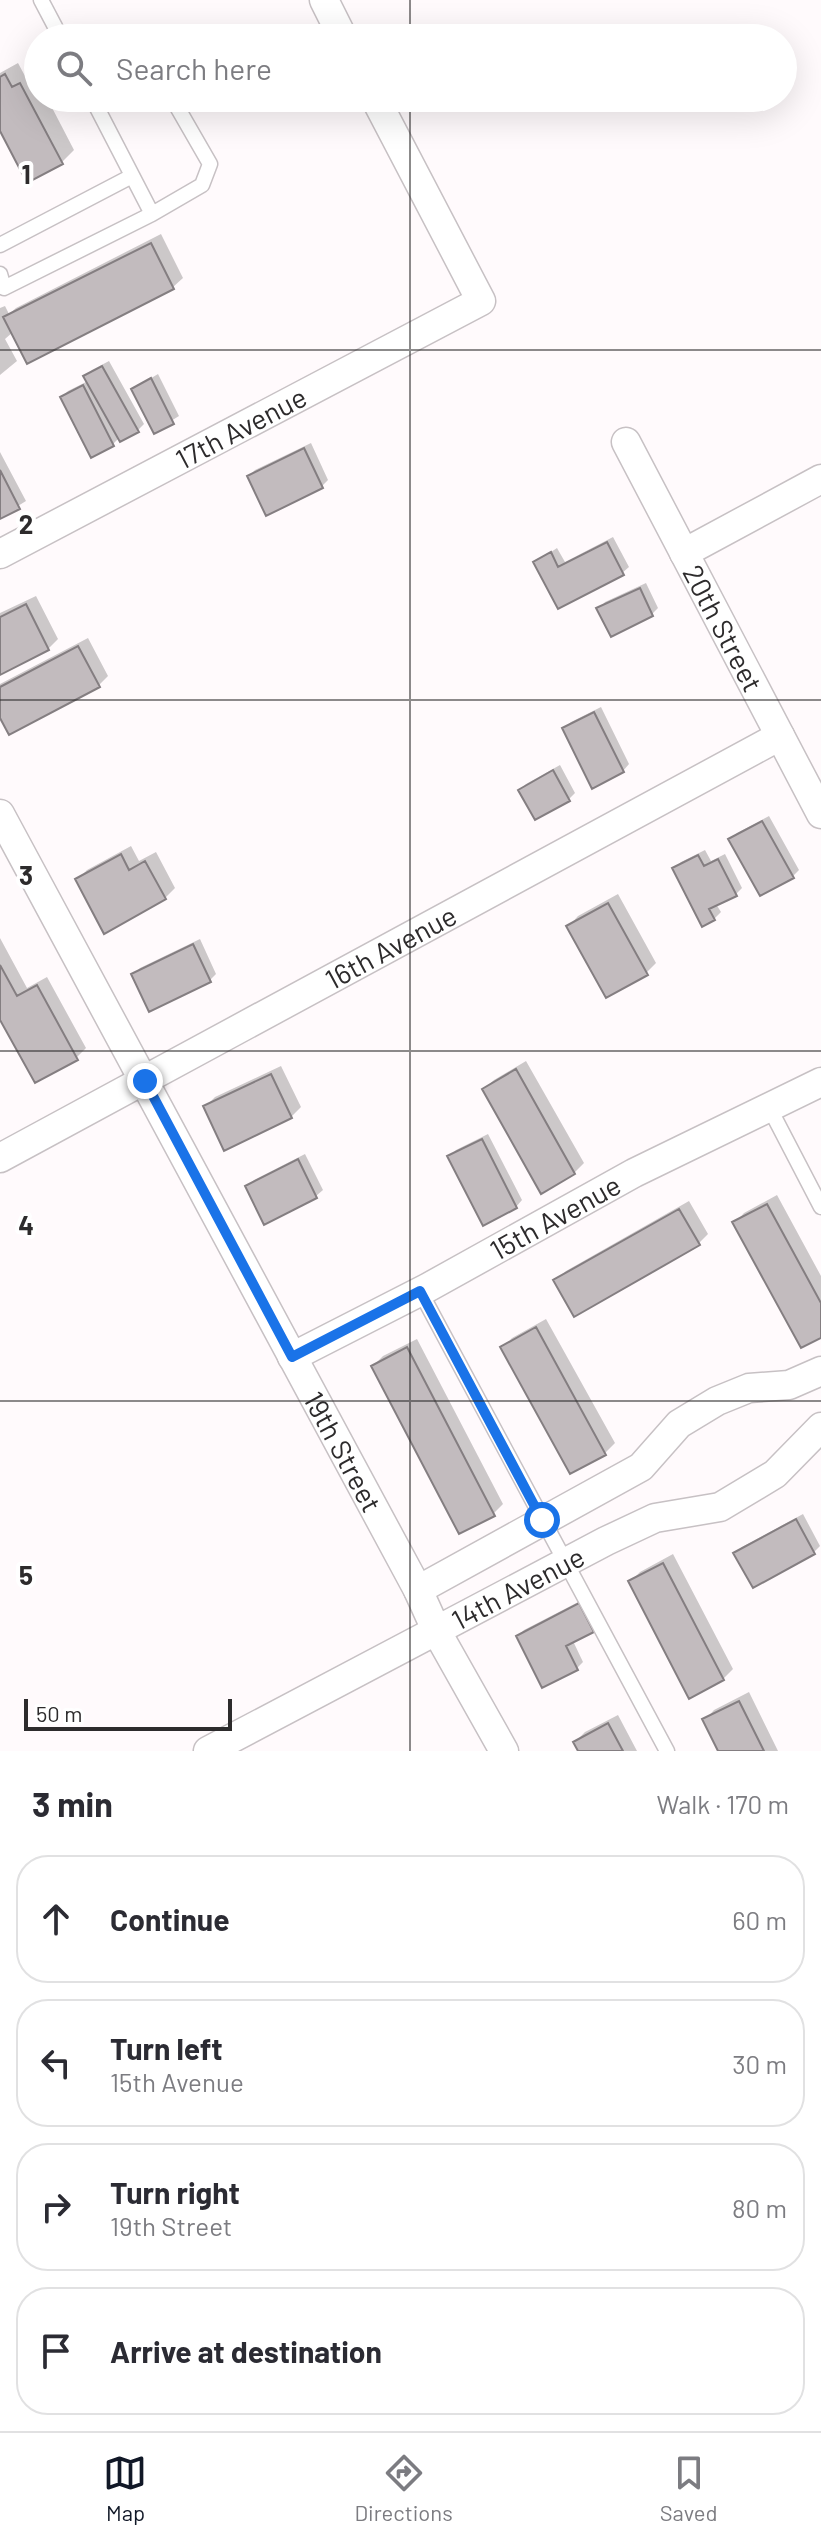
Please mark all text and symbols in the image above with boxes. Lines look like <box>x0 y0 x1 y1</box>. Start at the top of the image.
search box <box>24 24 797 112</box>
icon: search <box>52 46 96 90</box>
text: Search here <box>116 50 272 86</box>
text: 1 <box>21 158 31 189</box>
street label: 17th Avenue <box>170 379 312 476</box>
text: 2 <box>19 508 33 539</box>
street label: 20th Street <box>676 559 771 697</box>
text: 3 <box>19 859 33 890</box>
street label: 16th Avenue <box>319 897 462 996</box>
route end <box>127 1063 163 1099</box>
street label: 15th Avenue <box>484 1167 626 1267</box>
text: 4 <box>18 1209 34 1240</box>
street label: 19th Street <box>297 1385 390 1517</box>
route start <box>524 1502 560 1538</box>
street label: 14th Avenue <box>445 1539 590 1637</box>
text: 5 <box>19 1559 33 1590</box>
scale bar <box>24 1695 232 1731</box>
text: 50 m <box>36 1700 82 1726</box>
text: 3 min <box>32 1783 113 1824</box>
text: Walk · 170 m <box>656 1788 789 1819</box>
icon: ahead <box>34 1897 78 1941</box>
text: Continue <box>110 1901 230 1937</box>
text: 60 m <box>732 1904 787 1935</box>
text: Turn left <box>110 2030 223 2066</box>
icon: left <box>34 2041 78 2085</box>
text: 30 m <box>732 2048 787 2079</box>
text: 15th Avenue <box>110 2066 244 2097</box>
text: Turn right <box>110 2174 240 2210</box>
icon: right <box>34 2185 78 2229</box>
text: 80 m <box>732 2192 787 2223</box>
text: 19th Street <box>110 2210 232 2241</box>
icon: arrive <box>34 2329 78 2373</box>
text: Arrive at destination <box>110 2333 382 2369</box>
tab: Map <box>103 2451 147 2525</box>
tab: Directions <box>354 2451 453 2525</box>
tab: Saved <box>660 2451 717 2525</box>

